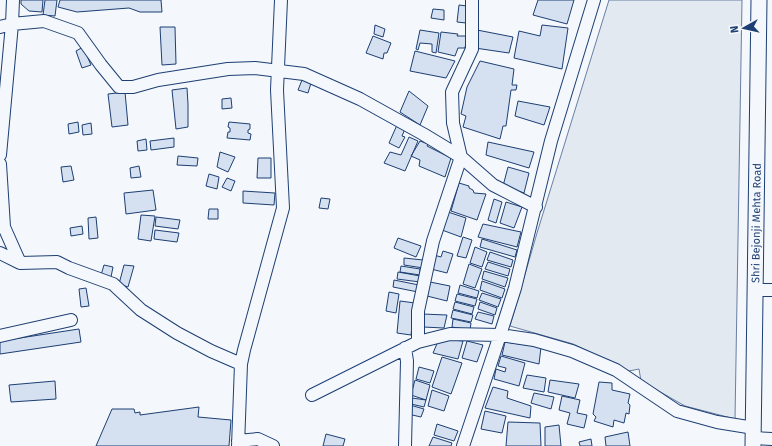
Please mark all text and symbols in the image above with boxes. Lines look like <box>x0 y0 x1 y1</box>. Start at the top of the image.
north arrow <box>724 8 764 48</box>
text: N <box>728 25 742 34</box>
street label: Shri Bejonji Mehta Road <box>749 163 764 283</box>

